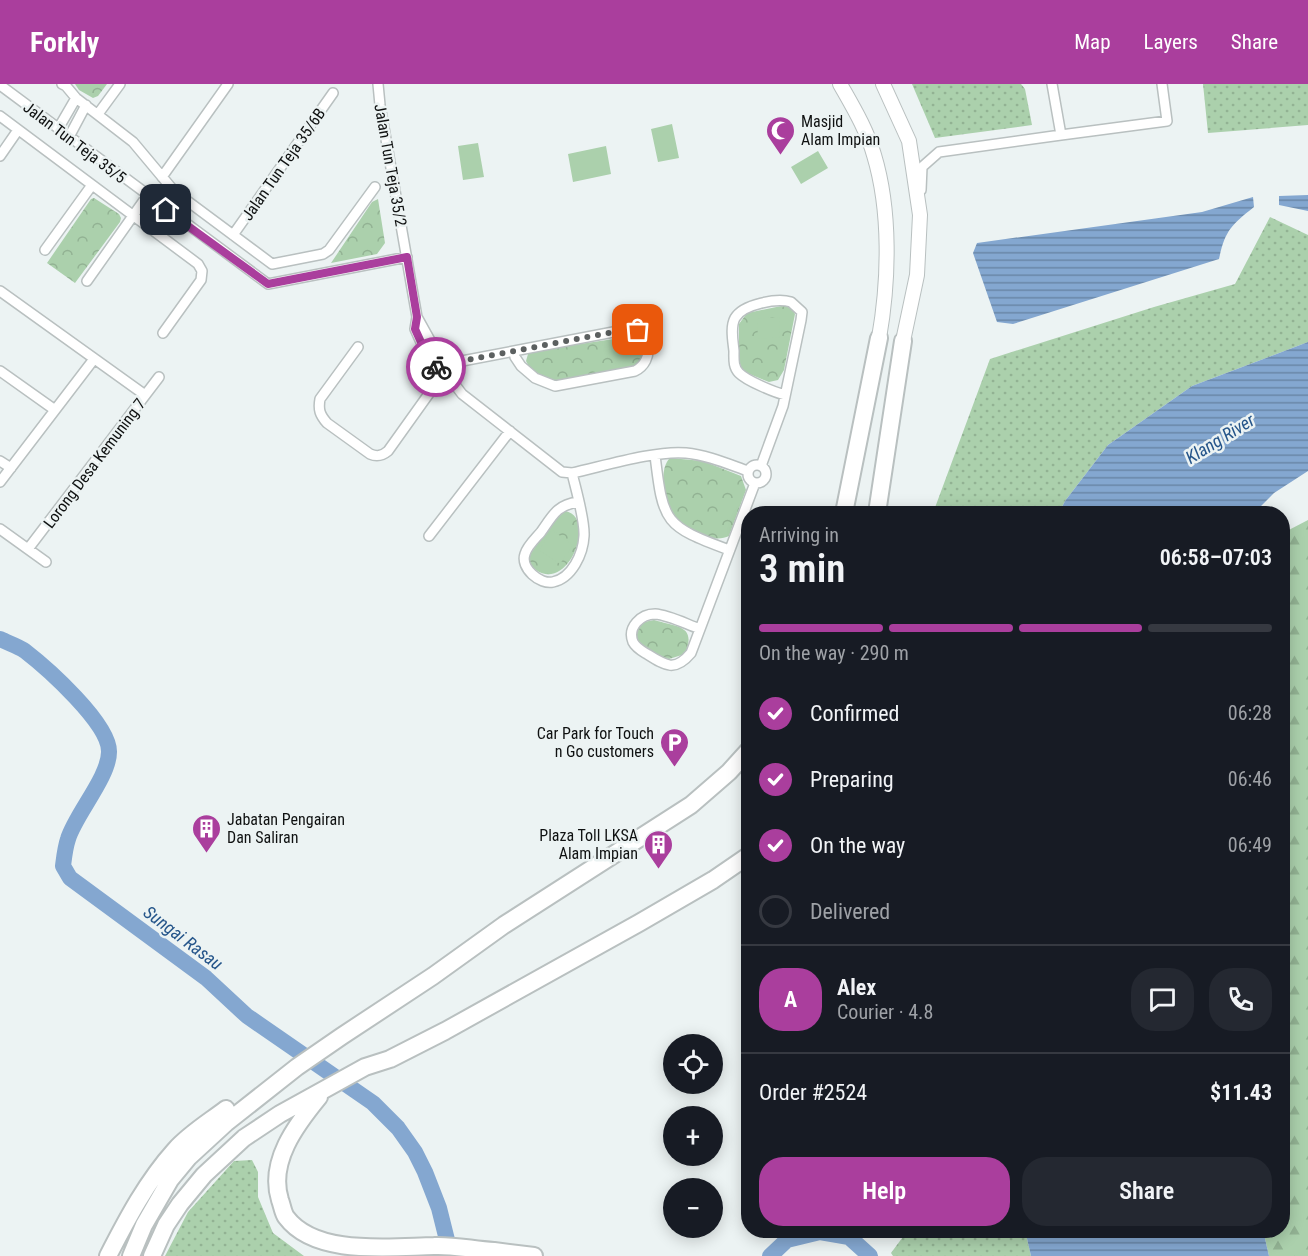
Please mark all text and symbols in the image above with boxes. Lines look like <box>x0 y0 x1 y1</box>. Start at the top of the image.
text: Forkly <box>30 26 99 59</box>
text: Map <box>1074 30 1111 54</box>
text: Layers <box>1144 30 1198 54</box>
text: Share <box>1231 30 1278 54</box>
street label: Jalan Tun Teja 35/5 <box>20 98 130 187</box>
street label: Jalan Tun Teja 35/2 <box>370 102 411 228</box>
street label: Jalan Tun Teja 35/6B <box>238 105 329 224</box>
place label: Masjid Alam Impian <box>801 112 880 149</box>
mosque icon: Masjid Alam Impian <box>764 114 796 156</box>
pin <box>140 184 191 235</box>
icon: home <box>149 193 182 226</box>
pin <box>612 304 663 355</box>
icon: bag <box>621 313 654 346</box>
courier <box>406 337 466 397</box>
icon: bike <box>420 351 453 384</box>
street label: Lorong Desa Kemuning 7 <box>39 395 149 532</box>
water label: Klang River <box>1181 409 1259 468</box>
text: Arriving in <box>759 523 839 547</box>
text: 06:58–07:03 <box>1160 545 1272 570</box>
text: 3 min <box>759 546 845 592</box>
text: On the way · 290 m <box>759 641 909 665</box>
icon: check <box>759 697 792 730</box>
text: Confirmed <box>810 701 899 726</box>
text: 06:28 <box>1228 701 1272 725</box>
place label: Car Park for Touch n Go customers <box>537 724 654 761</box>
parking icon: Car Park for Touch n Go customers <box>659 726 691 768</box>
icon: check <box>759 763 792 796</box>
text: Preparing <box>810 767 894 792</box>
text: 06:46 <box>1228 767 1272 791</box>
place label: Jabatan Pengairan Dan Saliran <box>227 810 345 847</box>
building icon: Jabatan Pengairan Dan Saliran <box>190 812 222 854</box>
place label: Plaza Toll LKSA Alam Impian <box>539 826 638 863</box>
building icon: Plaza Toll LKSA Alam Impian <box>643 828 675 870</box>
icon: check <box>759 829 792 862</box>
text: On the way <box>810 833 905 858</box>
text: 06:49 <box>1228 833 1272 857</box>
text: Delivered <box>810 899 890 924</box>
water label: Sungai Rasau <box>140 901 227 974</box>
button: chat <box>1131 968 1194 1031</box>
button: phone <box>1209 968 1272 1031</box>
text: Alex <box>837 975 876 1000</box>
text: A <box>784 987 797 1012</box>
text: Courier · 4.8 <box>837 1000 933 1024</box>
map controls <box>663 1034 723 1238</box>
button: locate <box>663 1034 723 1094</box>
text: Order #2524 <box>759 1080 867 1105</box>
text: $11.43 <box>1210 1080 1272 1105</box>
button: + <box>663 1106 723 1166</box>
button: Help <box>759 1157 1010 1226</box>
button: Share <box>1022 1157 1272 1226</box>
button: − <box>663 1178 723 1238</box>

